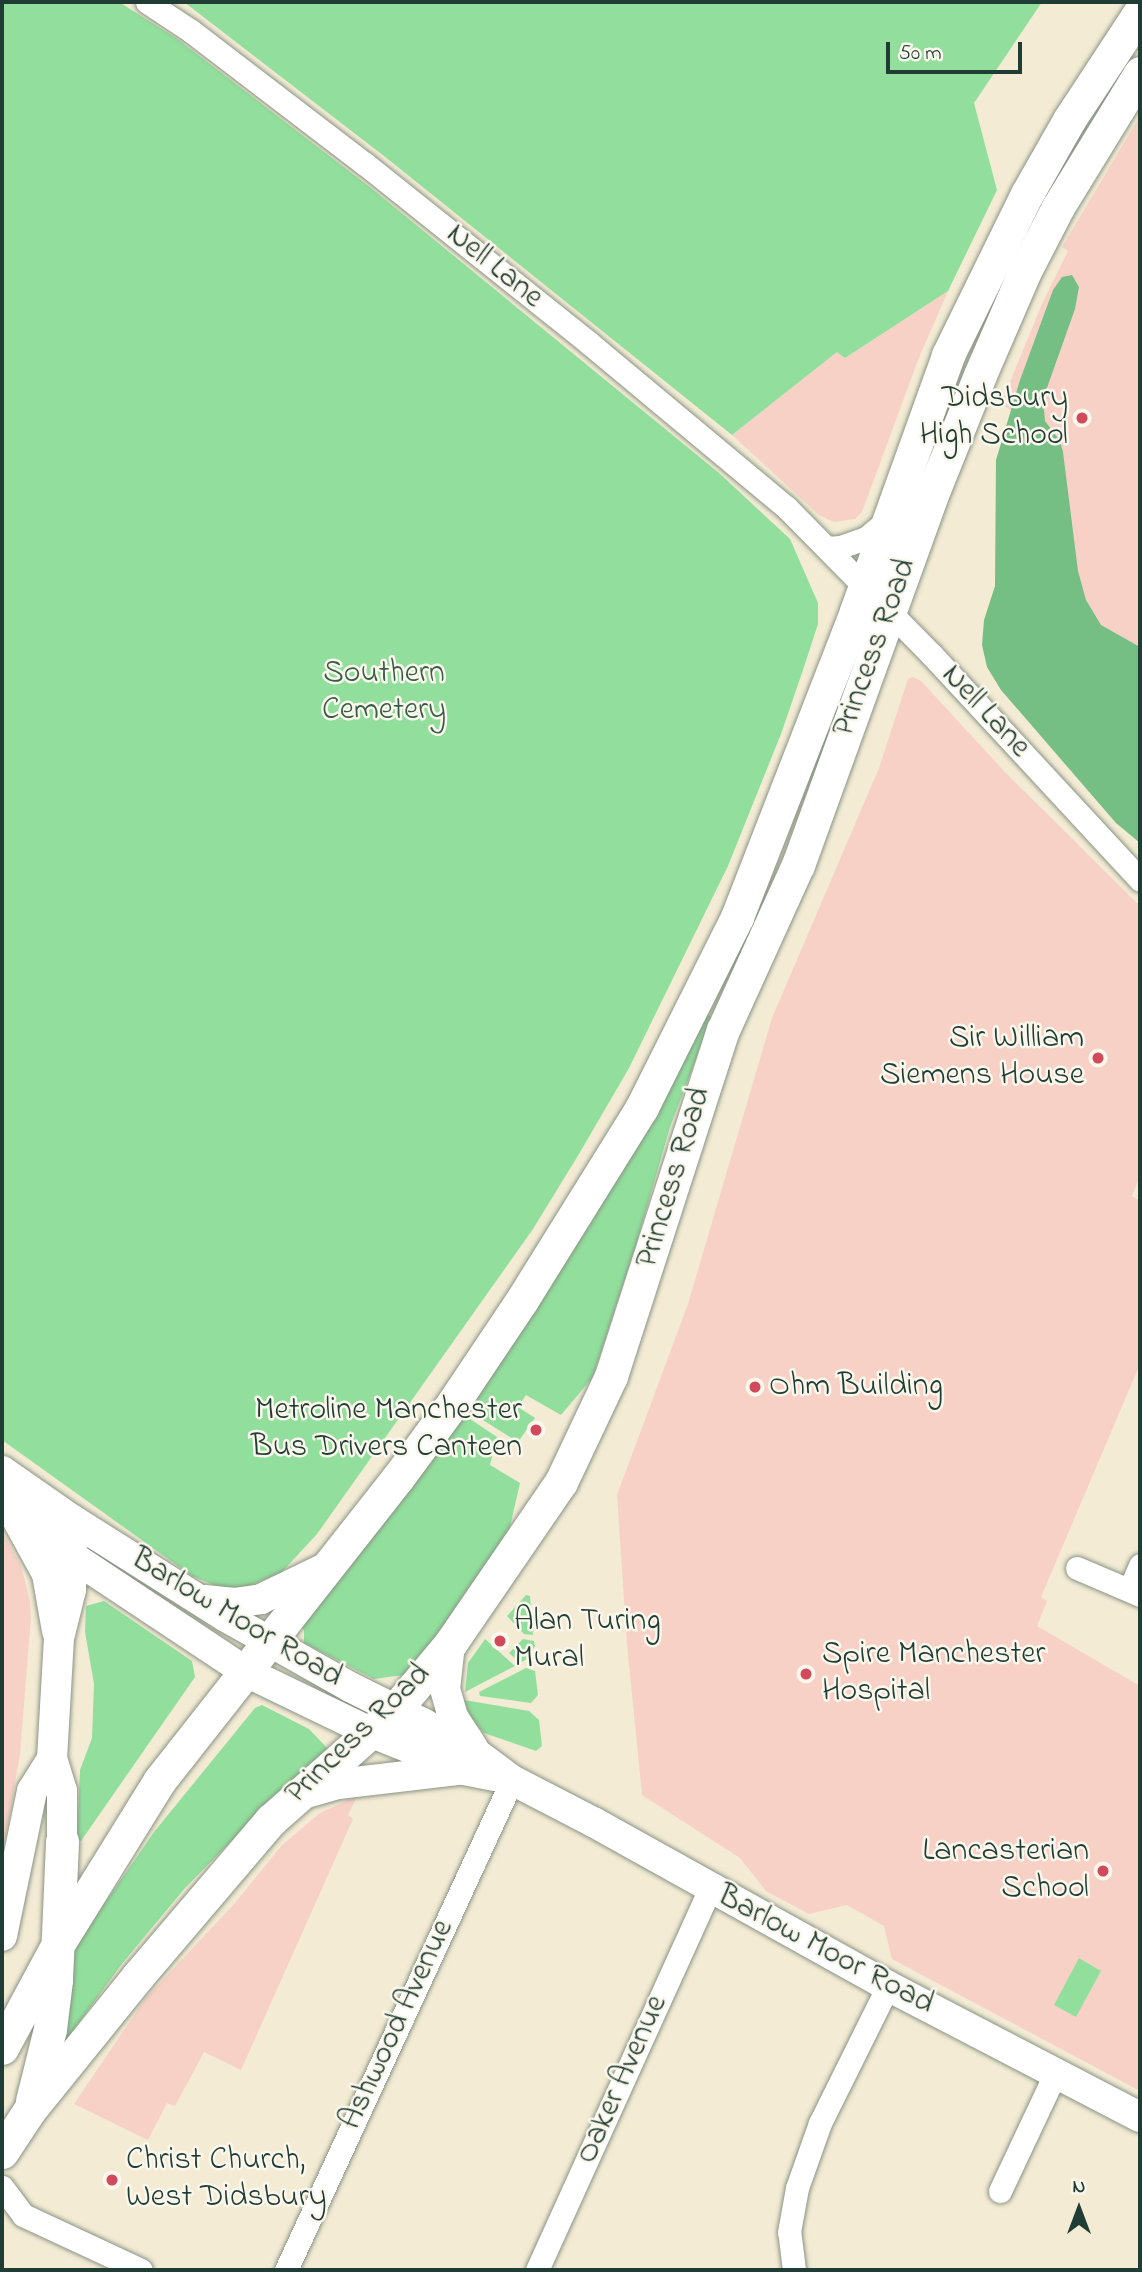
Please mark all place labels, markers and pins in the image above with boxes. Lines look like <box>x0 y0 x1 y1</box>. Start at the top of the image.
place label: Didsbury High School <box>920 381 1068 456</box>
marker: Didsbury High School <box>1074 410 1090 426</box>
place label: Sir William Siemens House <box>880 1021 1084 1096</box>
marker: Sir William Siemens House <box>1090 1050 1106 1066</box>
place label: Ohm Building <box>769 1368 943 1406</box>
marker: Ohm Building <box>747 1379 763 1395</box>
place label: Metroline Manchester Bus Drivers Canteen <box>251 1393 522 1468</box>
marker: Metroline Manchester Bus Drivers Canteen <box>528 1422 544 1438</box>
place label: Alan Turing Mural <box>514 1604 661 1679</box>
marker: Alan Turing Mural <box>492 1633 508 1649</box>
place label: Spire Manchester Hospital <box>822 1637 1045 1712</box>
marker: Spire Manchester Hospital <box>796 1664 816 1684</box>
place label: Lancasterian School <box>923 1834 1089 1909</box>
marker: Lancasterian School <box>1095 1863 1111 1879</box>
place label: Christ Church, West Didsbury <box>126 2143 327 2218</box>
marker: Christ Church, West Didsbury <box>104 2172 120 2188</box>

